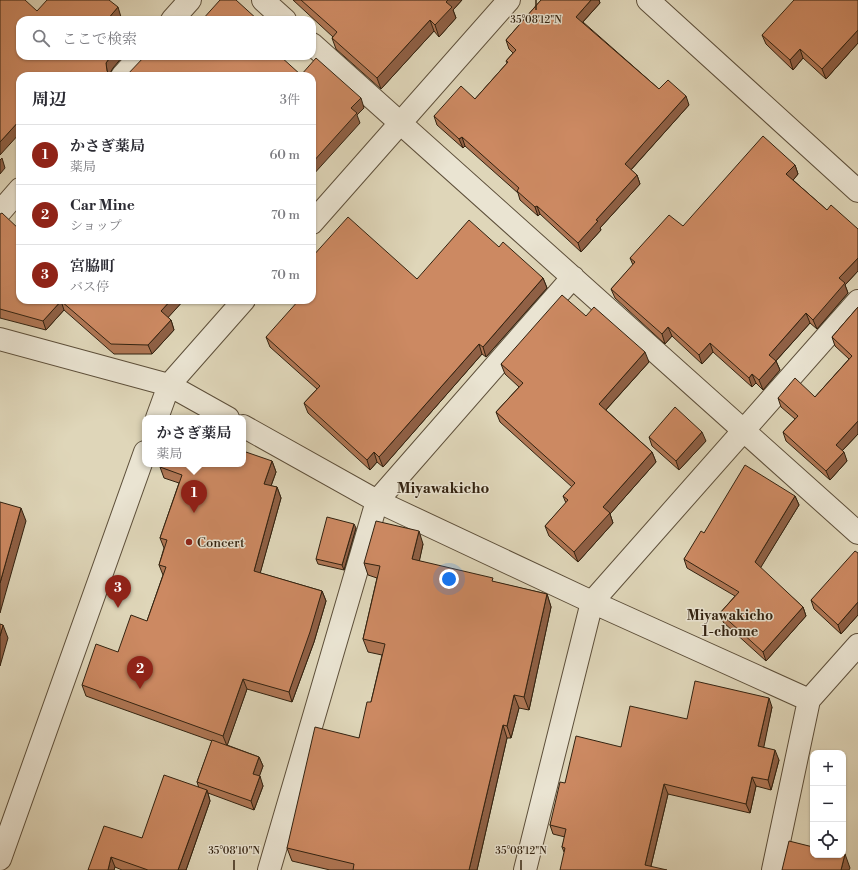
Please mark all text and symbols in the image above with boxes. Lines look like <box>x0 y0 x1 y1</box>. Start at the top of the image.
text: 35°08'12"N <box>510 14 562 26</box>
search box <box>16 16 316 60</box>
icon: search <box>30 27 52 49</box>
text: ここで検索 <box>62 30 137 49</box>
text: 周辺 <box>32 89 66 111</box>
text: 3件 <box>280 92 300 108</box>
text: かさぎ薬局 <box>70 137 145 156</box>
text: 1 <box>42 147 48 163</box>
text: 60 m <box>269 147 300 163</box>
text: 薬局 <box>70 159 96 175</box>
text: Car Mine <box>70 196 135 215</box>
text: 2 <box>41 207 49 223</box>
text: 70 m <box>271 207 300 223</box>
text: ショップ <box>70 218 122 234</box>
text: 宮脇町 <box>70 257 115 276</box>
text: 3 <box>41 267 49 283</box>
text: 70 m <box>271 267 300 283</box>
text: バス停 <box>70 279 109 295</box>
popup <box>142 415 246 467</box>
text: かさぎ薬局 <box>156 424 232 443</box>
text: 薬局 <box>156 446 183 462</box>
district label: Miyawakicho <box>397 479 489 498</box>
pin: 1 <box>181 480 207 513</box>
place label: Concert <box>197 535 245 551</box>
marker: Concert <box>184 537 194 547</box>
your location <box>439 569 459 589</box>
pin: 3 <box>105 575 131 608</box>
district label: Miyawakicho 1-chome <box>687 607 773 641</box>
pin: 2 <box>127 656 153 689</box>
map controls <box>810 750 846 858</box>
button: + <box>810 750 846 786</box>
button: − <box>810 786 846 822</box>
button: locate <box>810 822 846 858</box>
text: 35°08'10"N <box>208 845 260 857</box>
text: 35°08'12"N <box>495 845 547 857</box>

